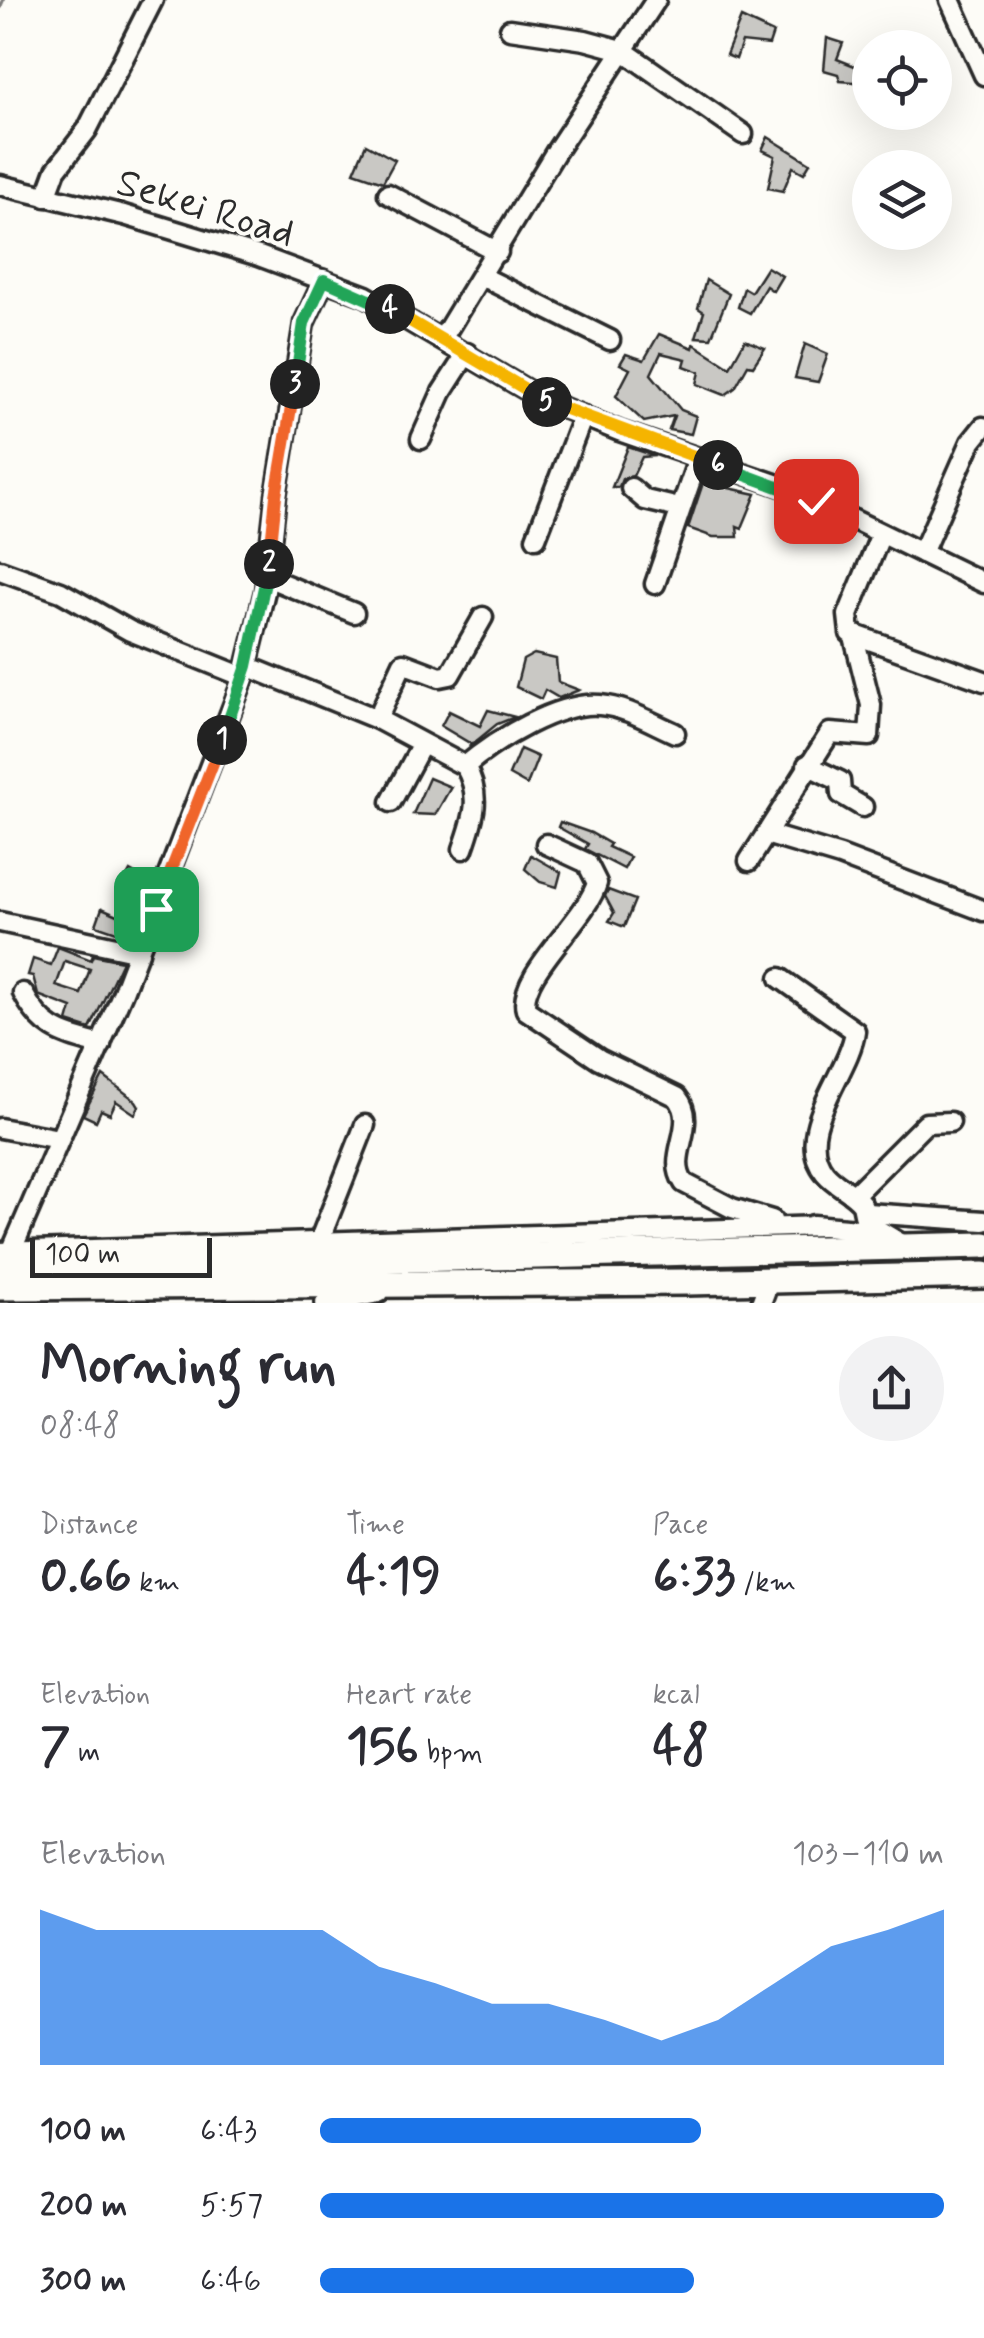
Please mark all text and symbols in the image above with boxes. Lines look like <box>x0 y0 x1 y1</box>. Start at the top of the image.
map controls <box>852 30 952 250</box>
button: locate <box>852 30 952 130</box>
button: layers <box>852 150 952 250</box>
street label: Sekei Road <box>110 157 300 260</box>
pin: 4 <box>365 284 415 334</box>
text: 4 <box>382 290 398 327</box>
pin: 3 <box>270 359 320 409</box>
text: 3 <box>289 365 301 402</box>
pin: 5 <box>522 377 572 427</box>
text: 5 <box>539 383 555 420</box>
pin: 6 <box>693 440 743 490</box>
text: 6 <box>711 446 725 483</box>
pin <box>774 459 859 544</box>
icon: check <box>789 474 844 529</box>
pin: 2 <box>244 539 294 589</box>
text: 2 <box>262 545 276 582</box>
pin: 1 <box>197 715 247 765</box>
text: 1 <box>216 721 228 758</box>
pin <box>114 867 199 952</box>
icon: arrive <box>129 882 184 937</box>
scale bar <box>30 1233 212 1278</box>
text: 100 m <box>45 1237 120 1274</box>
text: Morning run <box>40 1331 337 1403</box>
button: share <box>839 1336 944 1441</box>
text: 08:48 <box>40 1405 120 1447</box>
text: Distance <box>40 1507 138 1544</box>
text: Time <box>346 1507 405 1544</box>
text: Pace <box>653 1507 708 1544</box>
text: 0.66 <box>40 1544 132 1610</box>
text: 4:19 <box>346 1544 441 1610</box>
text: 6:33 <box>653 1544 735 1610</box>
text: km <box>132 1565 180 1602</box>
text: /km <box>735 1565 796 1602</box>
text: Elevation <box>40 1677 150 1714</box>
text: Heart rate <box>346 1677 472 1714</box>
text: kcal <box>653 1677 700 1714</box>
text: 7 <box>40 1714 70 1780</box>
text: 156 <box>346 1714 419 1780</box>
text: 48 <box>653 1714 709 1780</box>
text: m <box>70 1735 100 1772</box>
text: bpm <box>419 1735 483 1772</box>
text: Elevation <box>40 1833 166 1875</box>
text: 103–110 m <box>792 1833 944 1875</box>
text: 100 m <box>40 2110 126 2152</box>
text: 6:43 <box>200 2110 257 2152</box>
text: 200 m <box>40 2185 127 2227</box>
text: 5:57 <box>200 2185 263 2227</box>
text: 300 m <box>40 2260 126 2302</box>
text: 6:46 <box>200 2260 261 2302</box>

